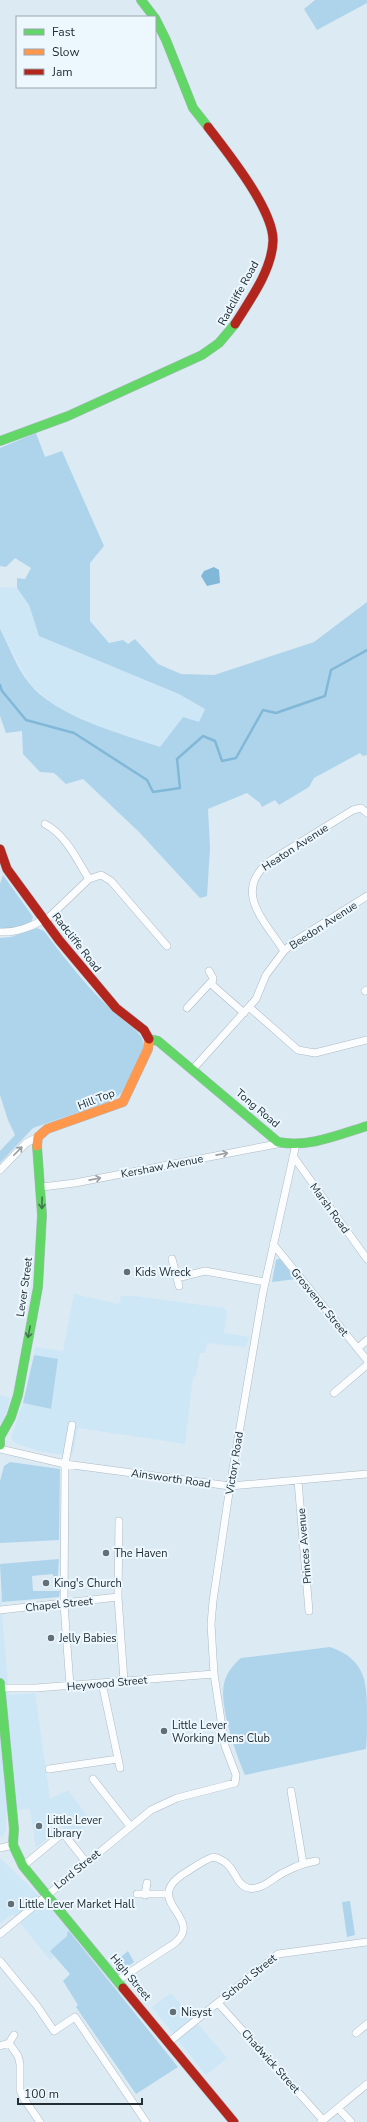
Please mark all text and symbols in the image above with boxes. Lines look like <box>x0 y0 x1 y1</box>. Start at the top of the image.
legend <box>16 16 156 88</box>
text: Fast <box>52 24 75 40</box>
text: Slow <box>52 44 80 60</box>
text: Jam <box>51 64 73 80</box>
street label: Radcliffe Road <box>214 258 262 328</box>
street label: Heaton Avenue <box>259 820 332 875</box>
street label: Beedon Avenue <box>286 898 360 953</box>
street label: Radcliffe Road <box>49 909 105 975</box>
street label: Hill Top <box>75 1086 117 1113</box>
street label: Tong Road <box>233 1086 283 1131</box>
one-way arrow <box>13 1146 22 1156</box>
one-way arrow <box>215 1150 228 1158</box>
street label: Kershaw Avenue <box>120 1151 205 1182</box>
one-way arrow <box>88 1175 101 1183</box>
street label: Marsh Road <box>306 1180 353 1237</box>
one-way arrow <box>38 1196 46 1209</box>
street label: Lever Street <box>13 1256 36 1318</box>
place label: Kids Wreck <box>135 1265 191 1280</box>
street label: Grosvenor Street <box>287 1265 352 1340</box>
marker: Kids Wreck <box>122 1267 132 1277</box>
one-way arrow <box>25 1325 33 1338</box>
street label: Victory Road <box>222 1431 247 1497</box>
street label: Ainsworth Road <box>130 1465 212 1491</box>
street label: Princes Avenue <box>294 1507 315 1584</box>
place label: The Haven <box>114 1546 167 1561</box>
marker: The Haven <box>101 1548 111 1558</box>
place label: King's Church <box>54 1576 122 1591</box>
marker: King's Church <box>41 1578 51 1588</box>
street label: Chapel Street <box>25 1593 94 1616</box>
place label: Jelly Babies <box>58 1631 117 1646</box>
marker: Jelly Babies <box>46 1633 56 1643</box>
street label: Heywood Street <box>66 1672 148 1694</box>
place label: Little Lever Working Mens Club <box>172 1718 270 1746</box>
marker: Little Lever Working Mens Club <box>159 1726 169 1736</box>
place label: Little Lever Library <box>47 1813 102 1841</box>
marker: Little Lever Library <box>34 1821 44 1831</box>
street label: Lord Street <box>51 1846 104 1893</box>
place label: Little Lever Market Hall <box>19 1897 135 1912</box>
marker: Little Lever Market Hall <box>6 1899 16 1909</box>
street label: High Street <box>107 1951 155 2004</box>
street label: School Street <box>219 1951 280 2004</box>
place label: Nisyst <box>181 2005 212 2020</box>
marker: Nisyst <box>168 2007 178 2017</box>
street label: Chadwick Street <box>238 2026 303 2097</box>
scale bar <box>18 2080 142 2106</box>
text: 100 m <box>24 2086 59 2102</box>

